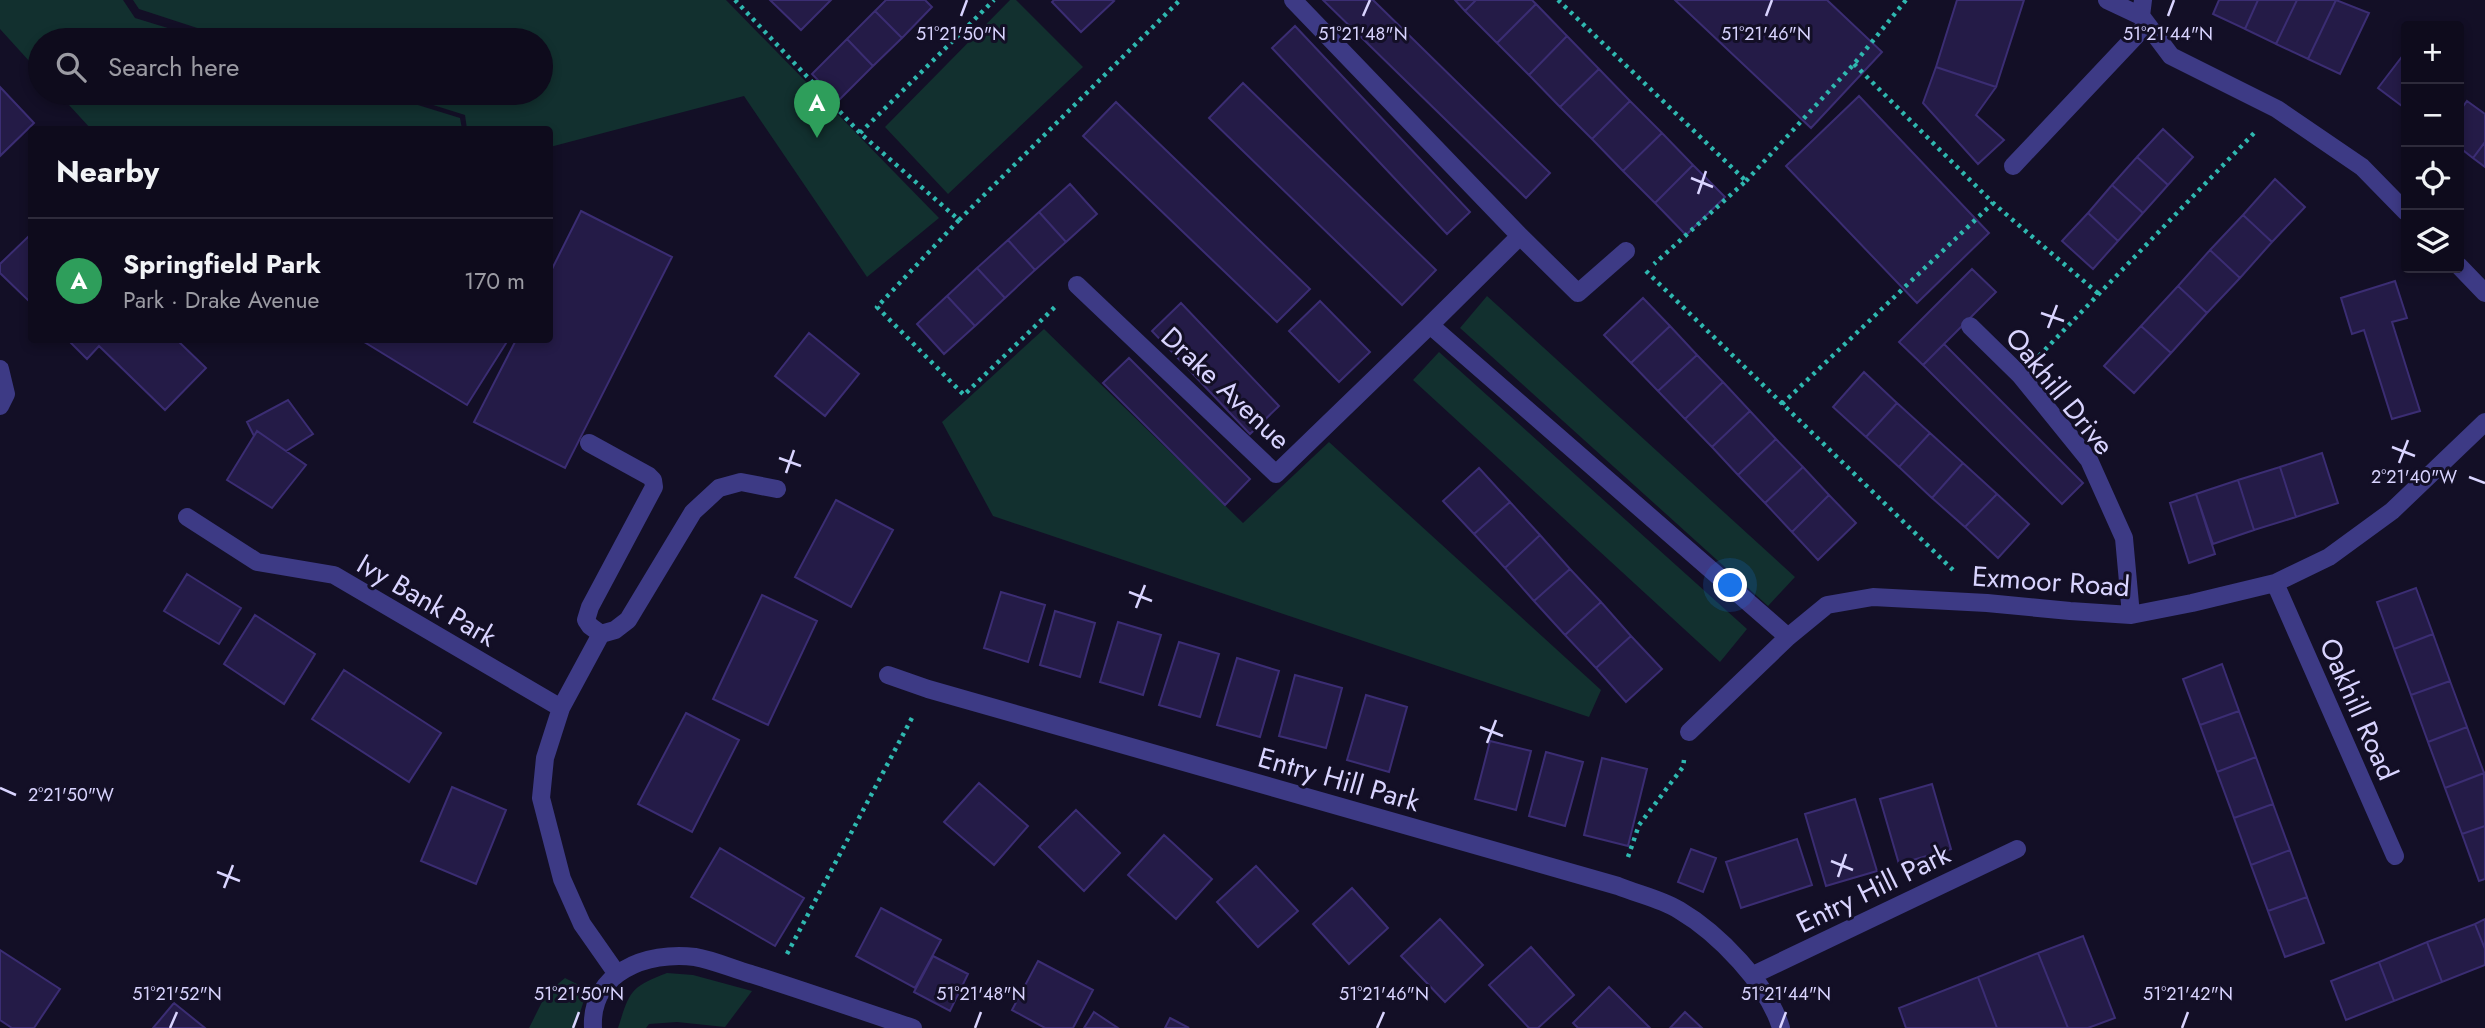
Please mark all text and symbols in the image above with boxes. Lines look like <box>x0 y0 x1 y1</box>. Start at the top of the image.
text: 51°21'50"N <box>916 21 1006 47</box>
text: 51°21'48"N <box>1318 21 1408 47</box>
text: 51°21'46"N <box>1721 21 1811 47</box>
text: 51°21'44"N <box>2123 21 2213 47</box>
map controls <box>2401 21 2464 273</box>
button: + <box>2401 21 2464 84</box>
search box <box>28 28 553 105</box>
icon: search <box>52 48 90 86</box>
text: Search here <box>108 48 240 86</box>
pin: A <box>794 80 840 138</box>
button: − <box>2401 84 2464 147</box>
button: locate <box>2401 147 2464 210</box>
text: Nearby <box>56 150 159 193</box>
button: layers <box>2401 210 2464 273</box>
text: Springfield Park <box>123 245 321 283</box>
text: A <box>71 264 87 298</box>
text: 170 m <box>464 264 525 298</box>
text: Park · Drake Avenue <box>123 283 319 317</box>
street label: Drake Avenue <box>1152 317 1300 459</box>
street label: Oakhill Drive <box>1995 319 2124 464</box>
text: 2°21'40"W <box>2371 464 2457 490</box>
street label: Ivy Bank Park <box>349 544 505 657</box>
street label: Exmoor Road <box>1971 556 2131 607</box>
your location <box>1713 568 1747 602</box>
street label: Oakhill Road <box>2309 632 2408 787</box>
street label: Entry Hill Park <box>1253 737 1425 822</box>
text: 2°21'50"W <box>28 782 114 808</box>
street label: Entry Hill Park <box>1789 833 1958 943</box>
text: 51°21'52"N <box>132 981 222 1007</box>
text: 51°21'50"N <box>534 981 624 1007</box>
text: 51°21'48"N <box>936 981 1026 1007</box>
text: 51°21'46"N <box>1339 981 1429 1007</box>
text: 51°21'44"N <box>1741 981 1831 1007</box>
text: 51°21'42"N <box>2143 981 2233 1007</box>

